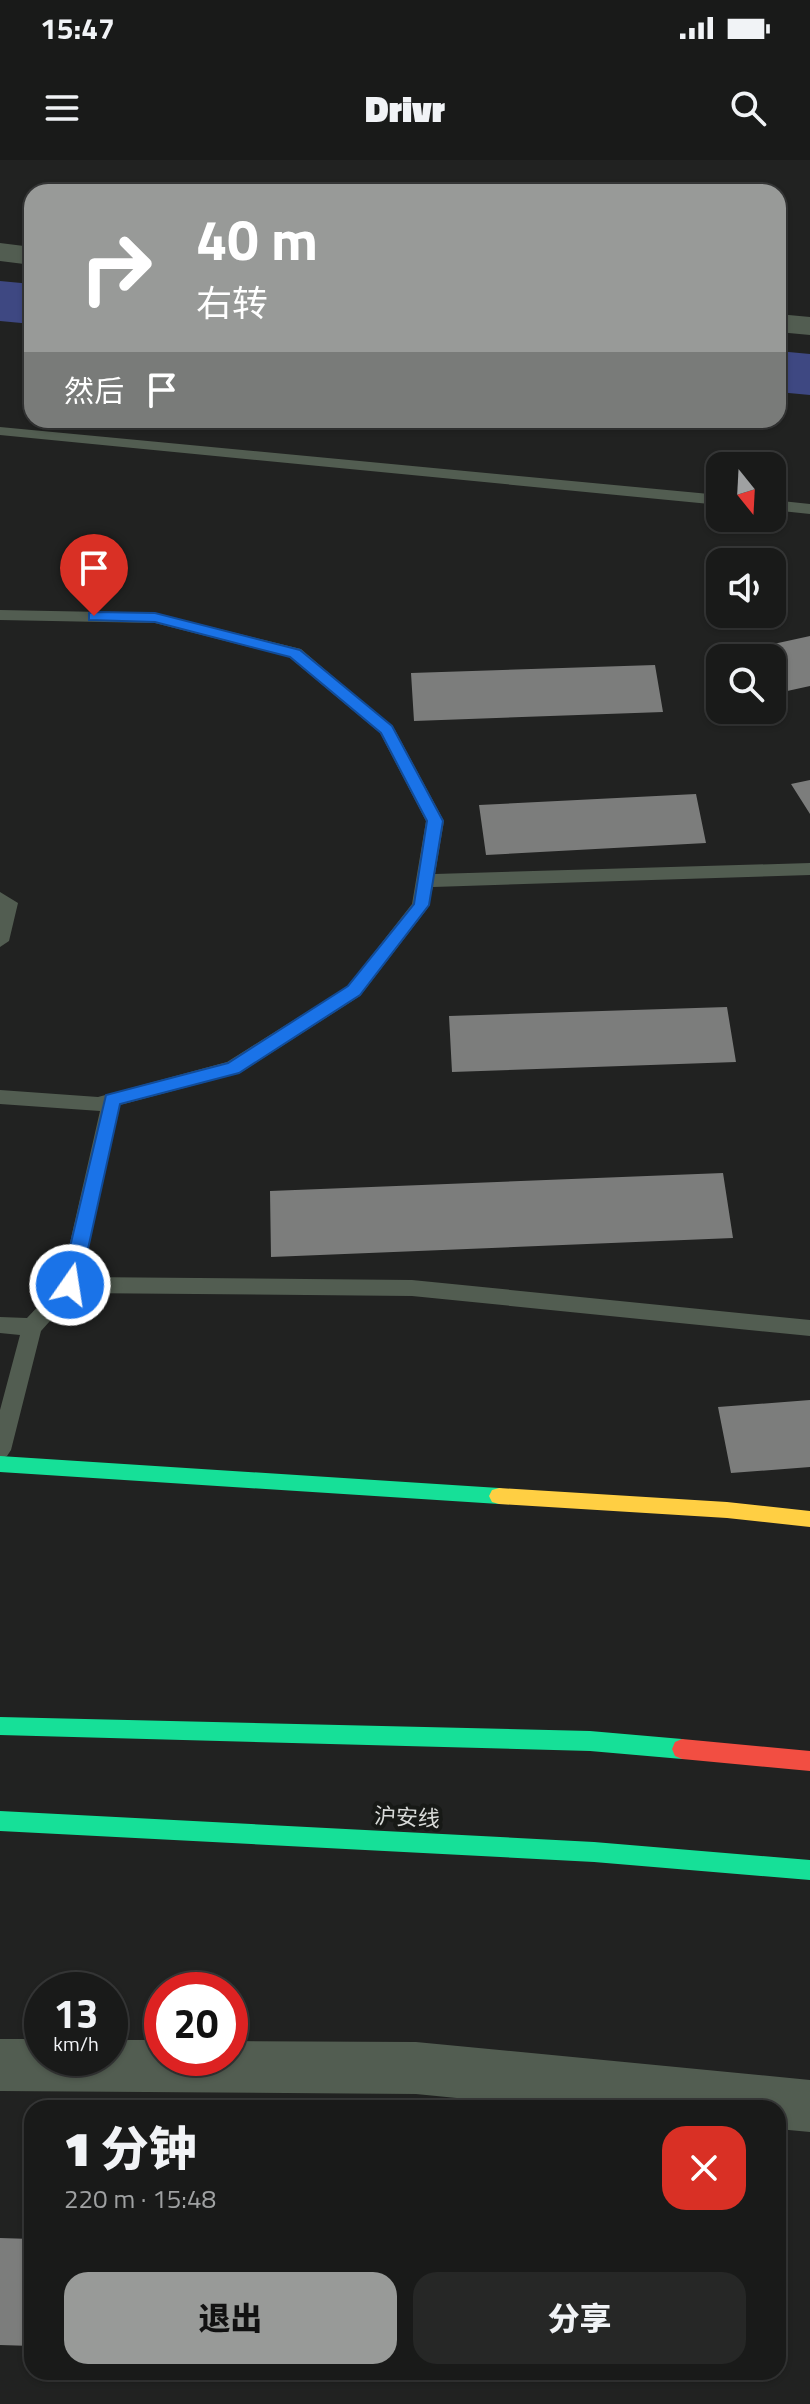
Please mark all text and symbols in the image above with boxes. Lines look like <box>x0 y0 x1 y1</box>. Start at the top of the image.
text: 15:47 <box>40 5 115 51</box>
text: Drivr <box>365 81 445 136</box>
icon: menu <box>40 86 84 130</box>
icon: search <box>726 86 770 130</box>
text: 40 m <box>196 197 318 282</box>
icon: right <box>64 216 168 320</box>
text: 右转 <box>196 275 268 330</box>
text: 然后 <box>64 368 124 414</box>
icon: arrive <box>140 368 184 412</box>
north arrow <box>706 452 786 532</box>
map controls <box>706 452 786 724</box>
pin <box>60 534 128 616</box>
icon: arrive <box>72 546 116 590</box>
button: sound <box>706 548 786 628</box>
button: search <box>706 644 786 724</box>
position arrow <box>28 1243 112 1327</box>
street label: 沪安线 <box>373 1798 441 1836</box>
speed limit sign: 20 <box>144 1972 248 2076</box>
text: 13 <box>54 1983 98 2044</box>
text: km/h <box>53 2028 99 2059</box>
text: 1 分钟 <box>64 2112 197 2185</box>
button: close <box>662 2126 746 2210</box>
text: 220 m · 15:48 <box>64 2179 216 2218</box>
button: 退出 <box>64 2272 397 2364</box>
button: 分享 <box>413 2272 746 2364</box>

